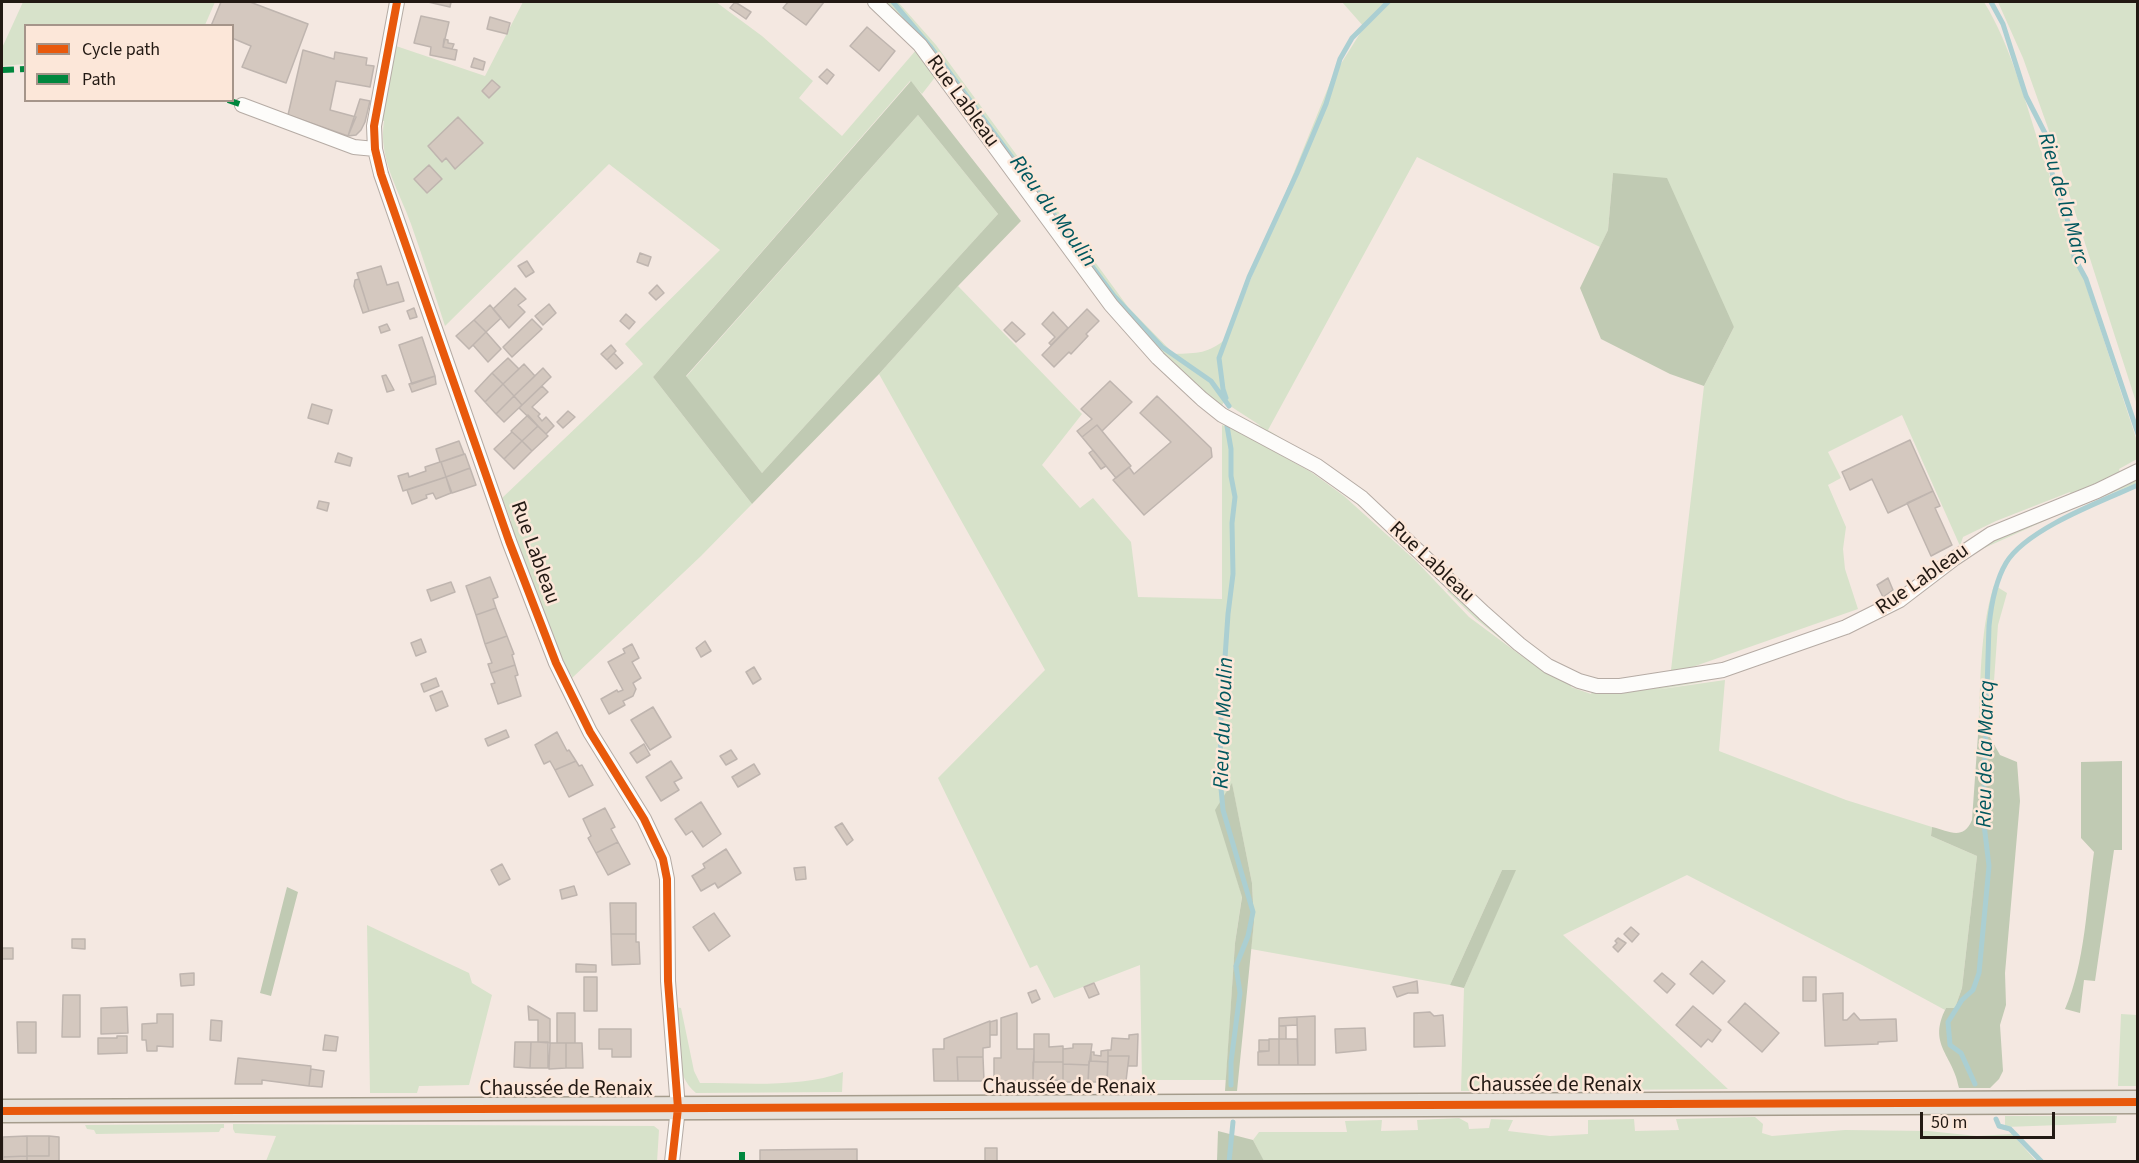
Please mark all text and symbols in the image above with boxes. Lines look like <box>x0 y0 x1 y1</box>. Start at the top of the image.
legend <box>24 24 234 102</box>
text: Cycle path <box>82 37 160 62</box>
street label: Rue Lableau <box>920 51 1004 153</box>
text: Path <box>82 67 116 92</box>
water label: Rieu de la Marc <box>2031 130 2093 268</box>
water label: Rieu du Moulin <box>1003 151 1101 273</box>
street label: Rue Lableau <box>504 498 564 608</box>
street label: Rue Lableau <box>1383 517 1479 609</box>
street label: Rue Lableau <box>1872 539 1974 621</box>
water label: Rieu du Moulin <box>1210 657 1240 789</box>
water label: Rieu de la Marcq <box>1973 680 2001 828</box>
street label: Chaussée de Renaix <box>1468 1073 1642 1099</box>
street label: Chaussée de Renaix <box>982 1075 1156 1101</box>
street label: Chaussée de Renaix <box>479 1077 653 1103</box>
scale bar <box>1923 1100 2058 1138</box>
text: 50 m <box>1931 1110 1967 1135</box>

